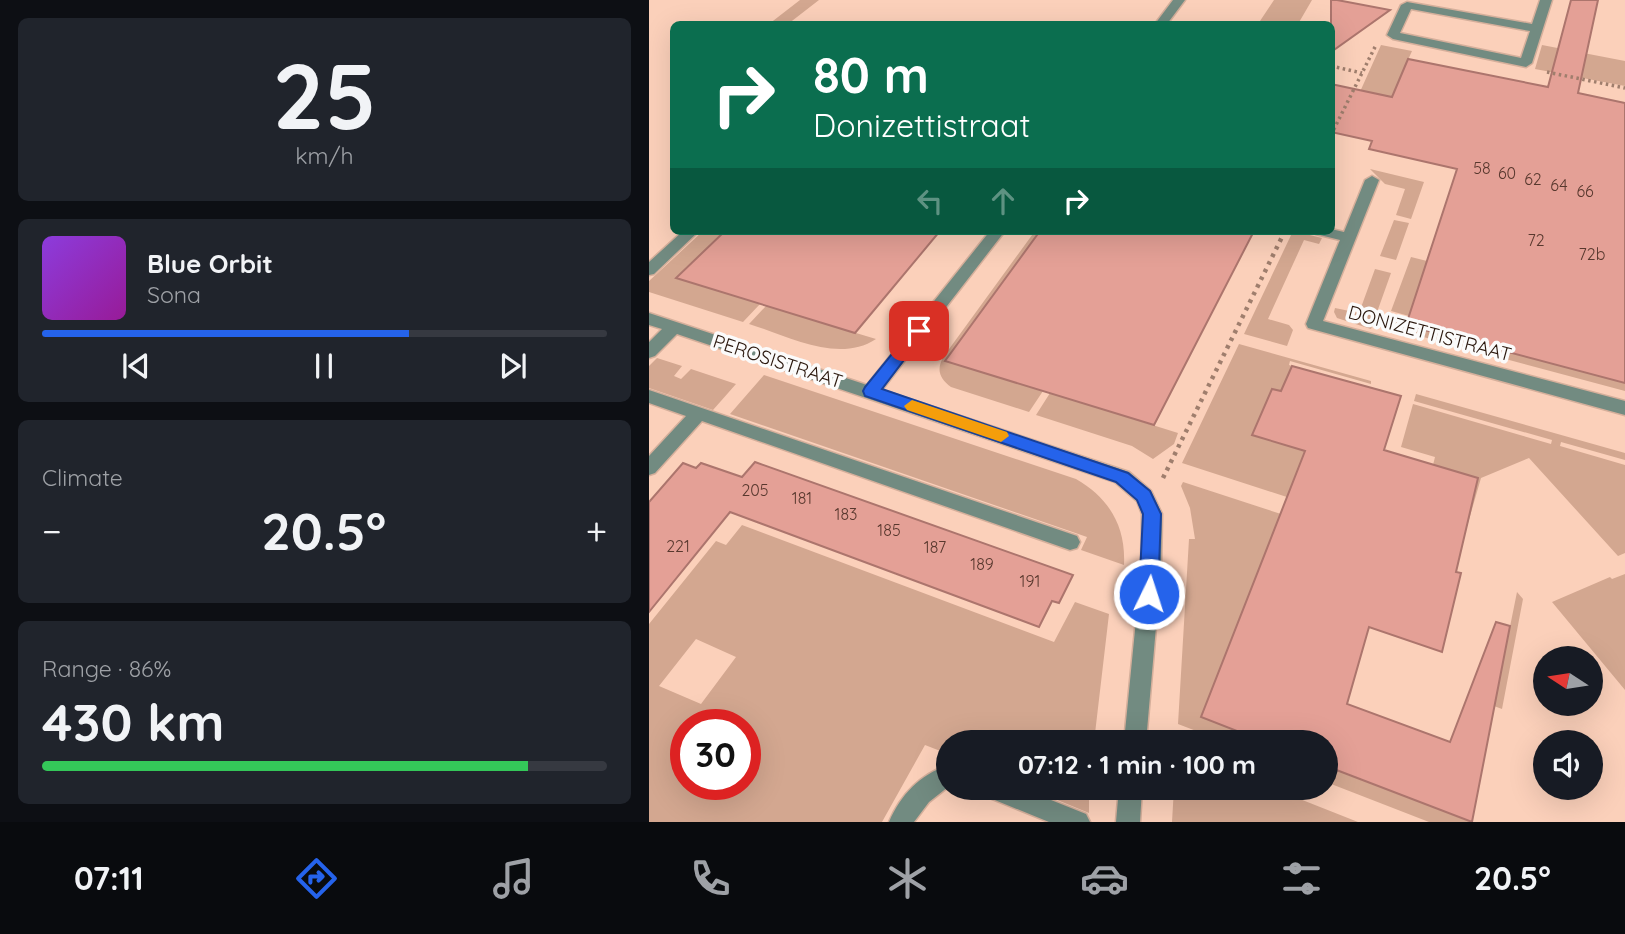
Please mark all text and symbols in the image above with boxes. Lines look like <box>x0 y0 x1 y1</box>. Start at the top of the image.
text: 25 <box>272 38 377 152</box>
text: 80 m <box>813 44 929 105</box>
icon: right <box>698 49 789 140</box>
text: Donizettistraat <box>813 105 1030 145</box>
text: km/h <box>295 141 354 170</box>
house number: 58 <box>1473 158 1491 178</box>
house number: 60 <box>1498 163 1516 183</box>
house number: 62 <box>1524 169 1542 189</box>
house number: 64 <box>1550 175 1568 195</box>
house number: 66 <box>1576 181 1594 201</box>
icon: left <box>911 182 949 220</box>
icon: ahead <box>984 182 1022 220</box>
icon: right <box>1057 182 1095 220</box>
house number: 72 <box>1527 230 1545 250</box>
house number: 72b <box>1579 244 1605 264</box>
text: Blue Orbit <box>147 247 273 280</box>
text: Sona <box>147 280 201 309</box>
street label: DONIZETTISTRAAT <box>1346 300 1514 366</box>
pin <box>889 301 949 361</box>
icon: arrive <box>900 312 938 350</box>
street label: PEROSISTRAAT <box>710 329 846 393</box>
icon: previous <box>117 347 155 385</box>
icon: pause <box>305 347 343 385</box>
icon: next <box>494 347 532 385</box>
text: Climate <box>42 463 123 492</box>
house number: 205 <box>741 480 769 500</box>
house number: 181 <box>792 488 812 508</box>
text: 20.5° <box>261 498 386 563</box>
house number: 183 <box>835 504 857 524</box>
text: − <box>42 507 62 555</box>
text: + <box>586 507 607 555</box>
house number: 185 <box>877 520 901 540</box>
house number: 221 <box>666 536 690 556</box>
house number: 187 <box>924 537 946 557</box>
house number: 189 <box>970 554 994 574</box>
position arrow <box>1112 557 1186 631</box>
house number: 191 <box>1020 571 1040 591</box>
north arrow <box>1533 646 1603 716</box>
map controls <box>1533 646 1603 800</box>
text: Range · 86% <box>42 654 171 683</box>
text: 430 km <box>42 689 225 754</box>
speed limit sign: 30 <box>670 709 761 800</box>
button: sound <box>1533 730 1603 800</box>
text: 07:12 · 1 min · 100 m <box>1018 748 1256 781</box>
icon: directions <box>292 854 341 903</box>
icon: music <box>489 854 538 903</box>
icon: phone <box>686 854 735 903</box>
icon: climate <box>883 854 932 903</box>
icon: car <box>1080 854 1129 903</box>
icon: filters <box>1277 854 1326 903</box>
text: 07:11 <box>74 858 144 898</box>
text: 20.5° <box>1474 858 1551 898</box>

